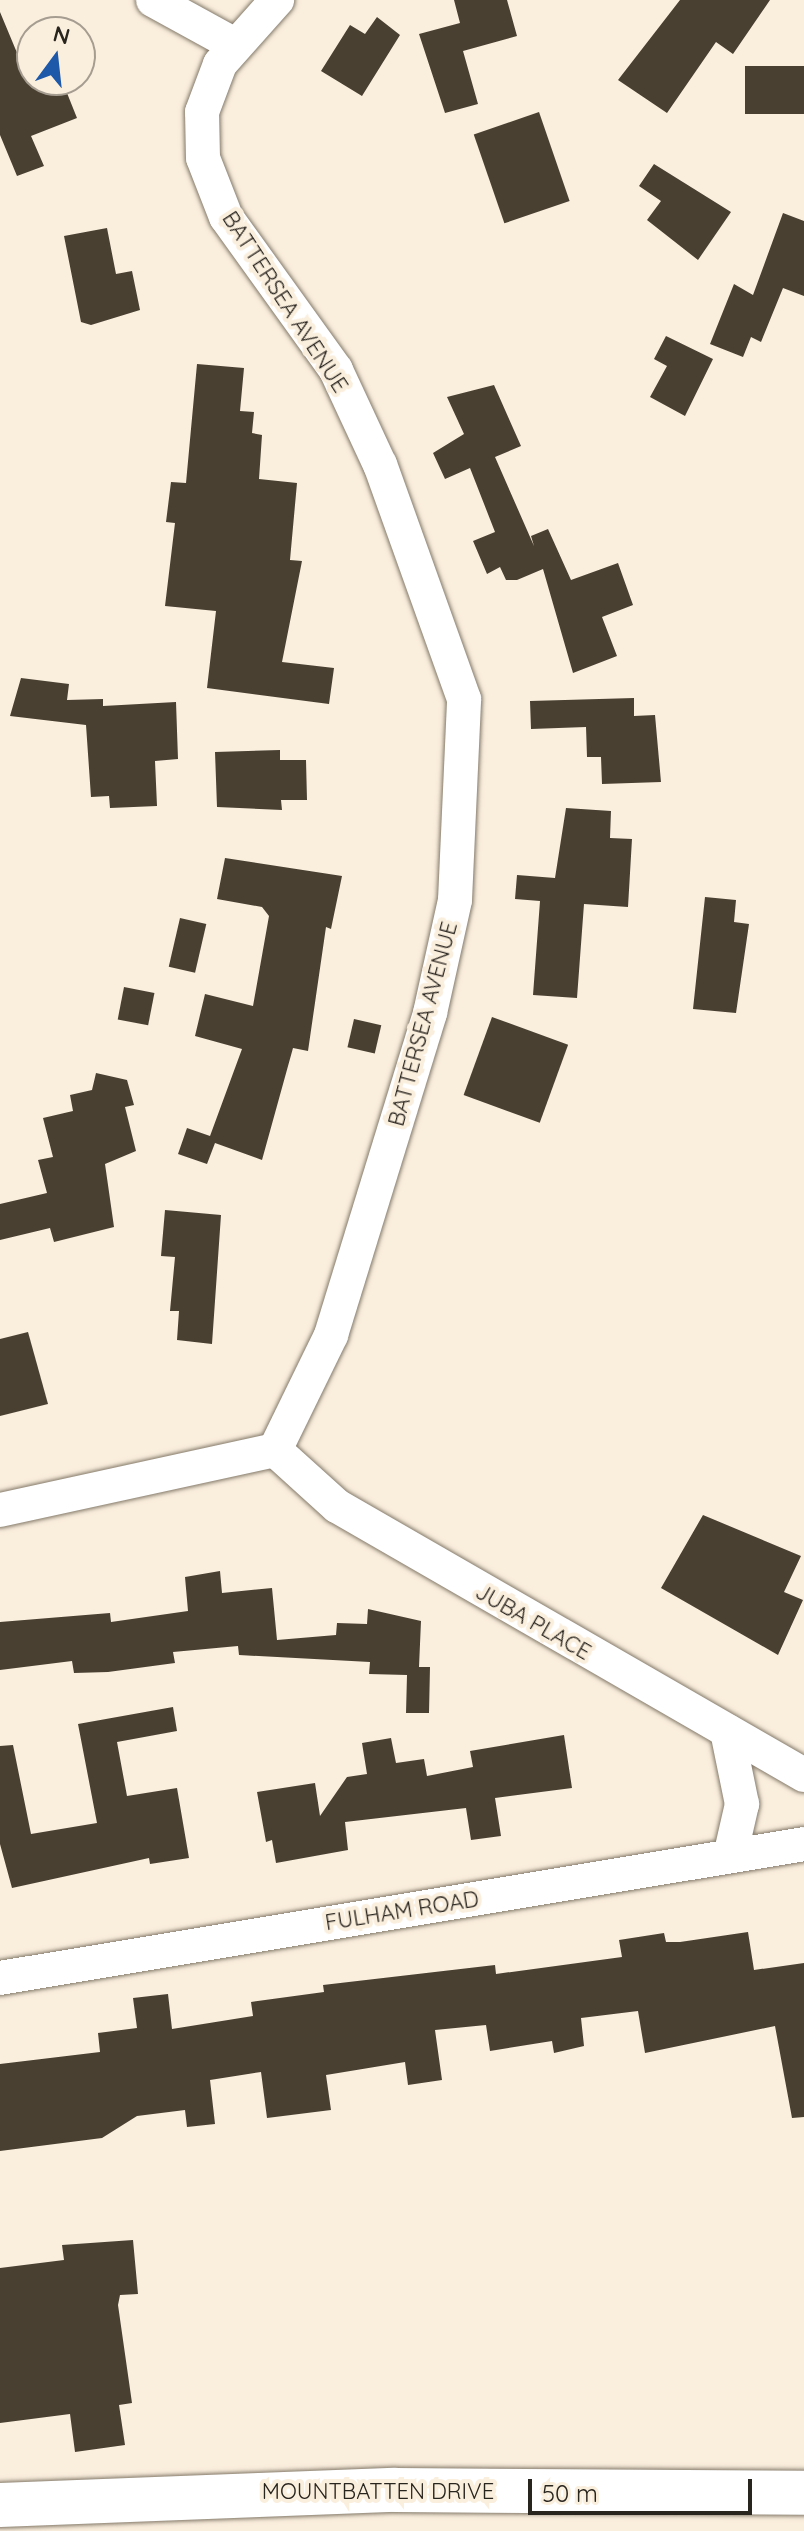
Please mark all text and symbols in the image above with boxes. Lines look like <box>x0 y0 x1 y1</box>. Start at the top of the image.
north arrow <box>16 16 96 96</box>
text: N <box>50 19 73 50</box>
street label: BATTERSEA AVENUE <box>217 207 353 397</box>
street label: BATTERSEA AVENUE <box>383 919 463 1129</box>
street label: JUBA PLACE <box>471 1578 595 1666</box>
street label: FULHAM ROAD <box>323 1886 481 1936</box>
scale bar <box>532 2463 756 2513</box>
text: 50 m <box>542 2478 598 2508</box>
street label: MOUNTBATTEN DRIVE <box>262 2479 494 2505</box>

